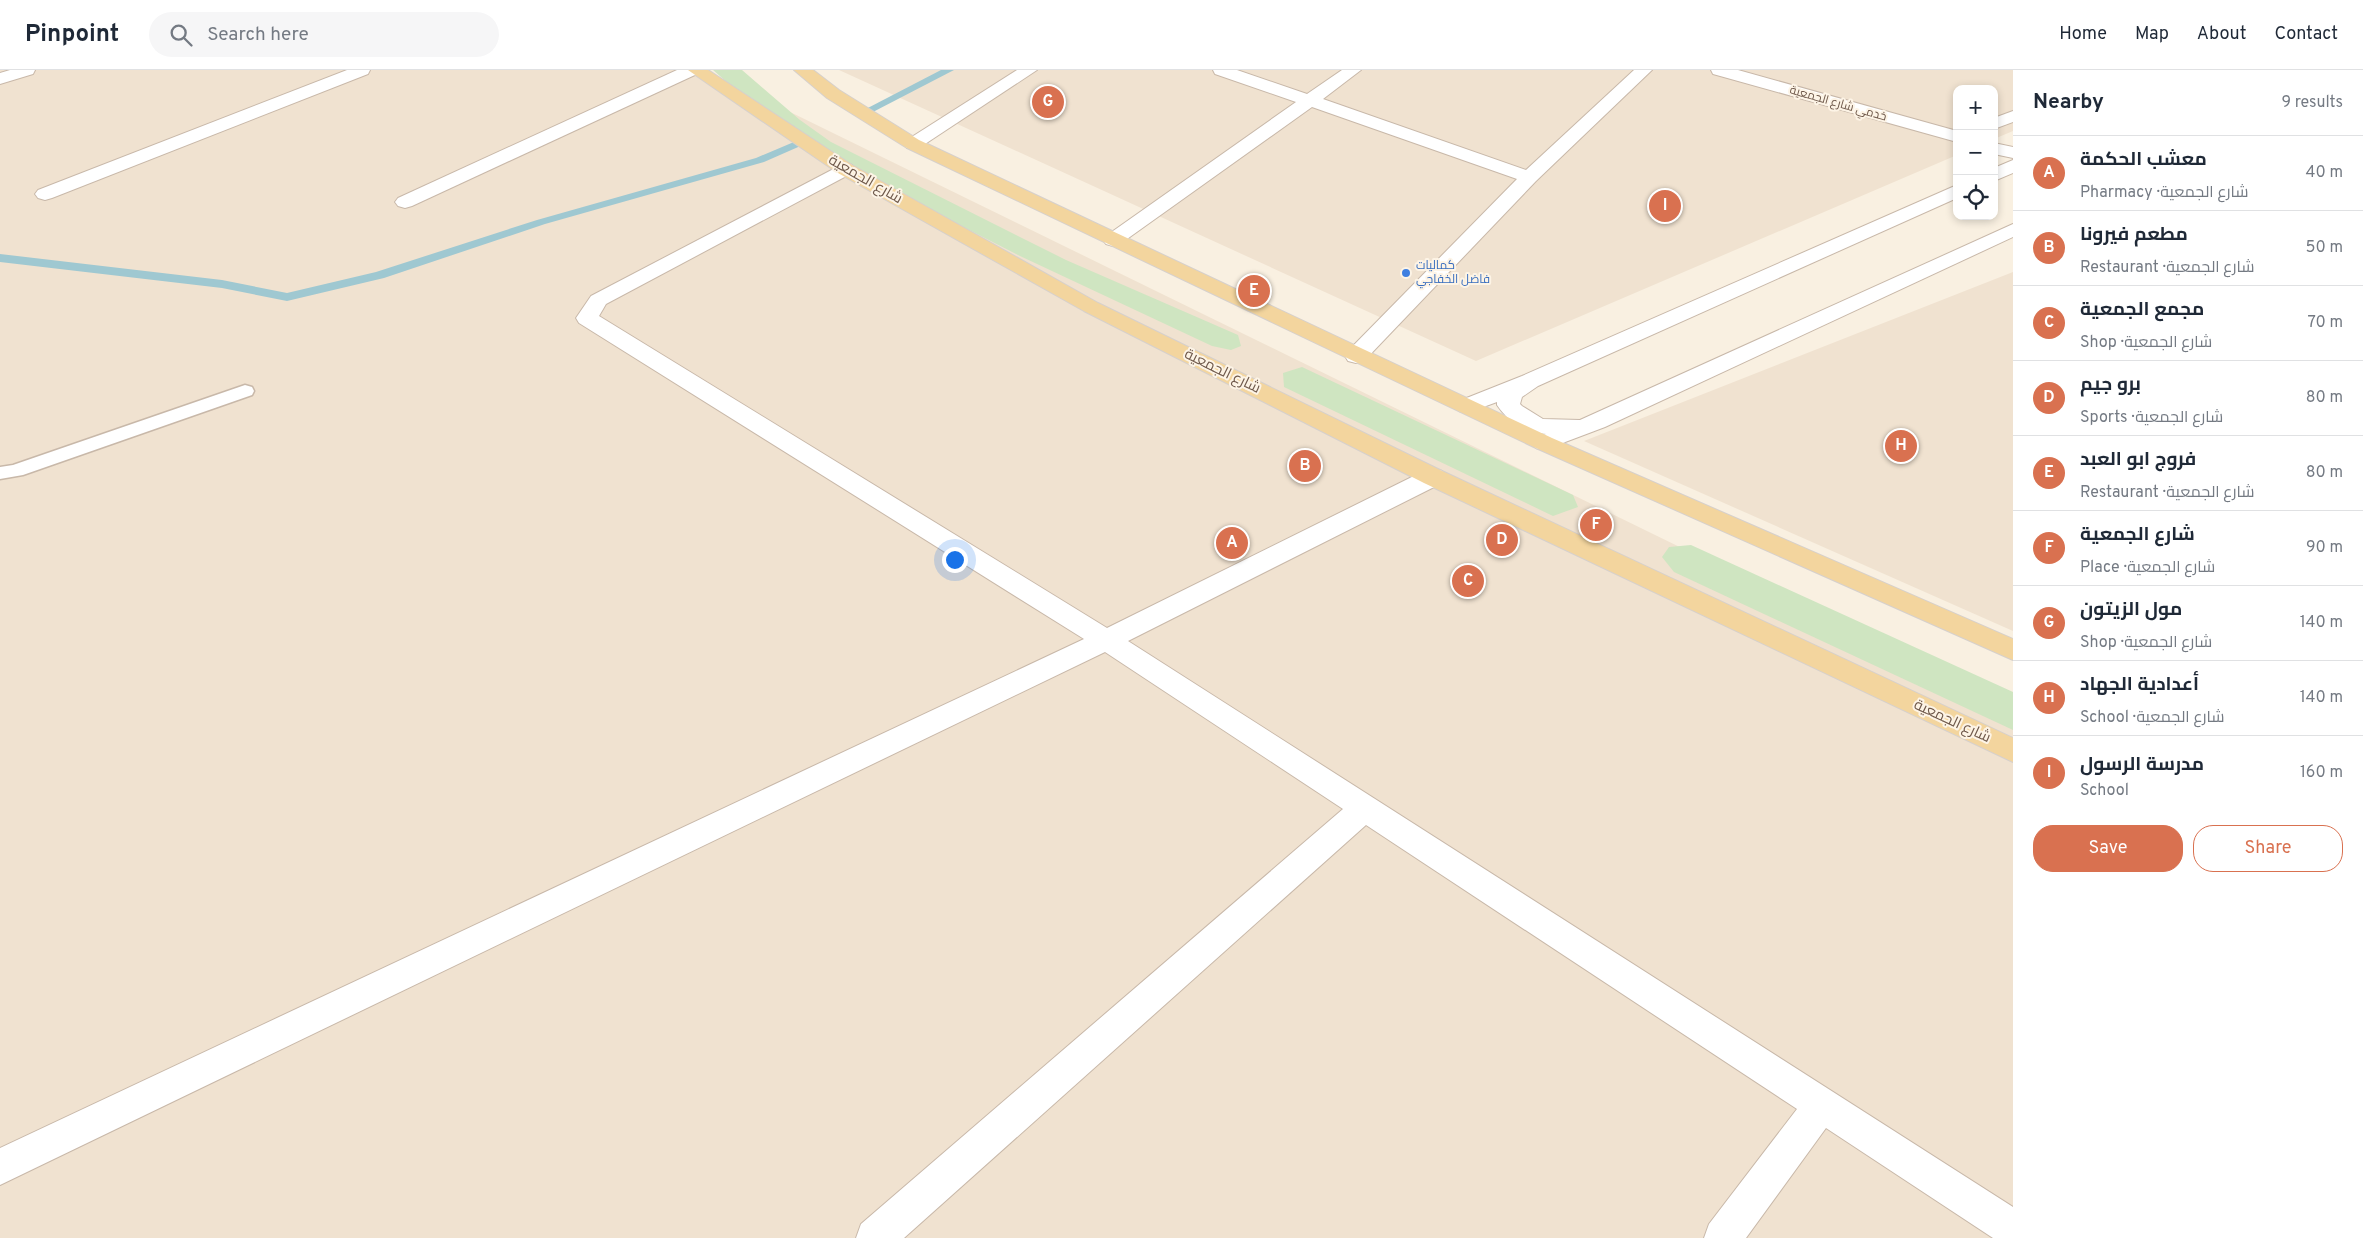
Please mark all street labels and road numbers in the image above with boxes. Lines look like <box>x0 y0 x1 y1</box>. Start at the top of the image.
street label: خدمي شارع الجمعية <box>1787 82 1888 126</box>
street label: شارع الجمعية <box>825 151 905 209</box>
street label: شارع الجمعية <box>1181 345 1263 399</box>
street label: شارع الجمعية <box>1911 696 1993 748</box>

